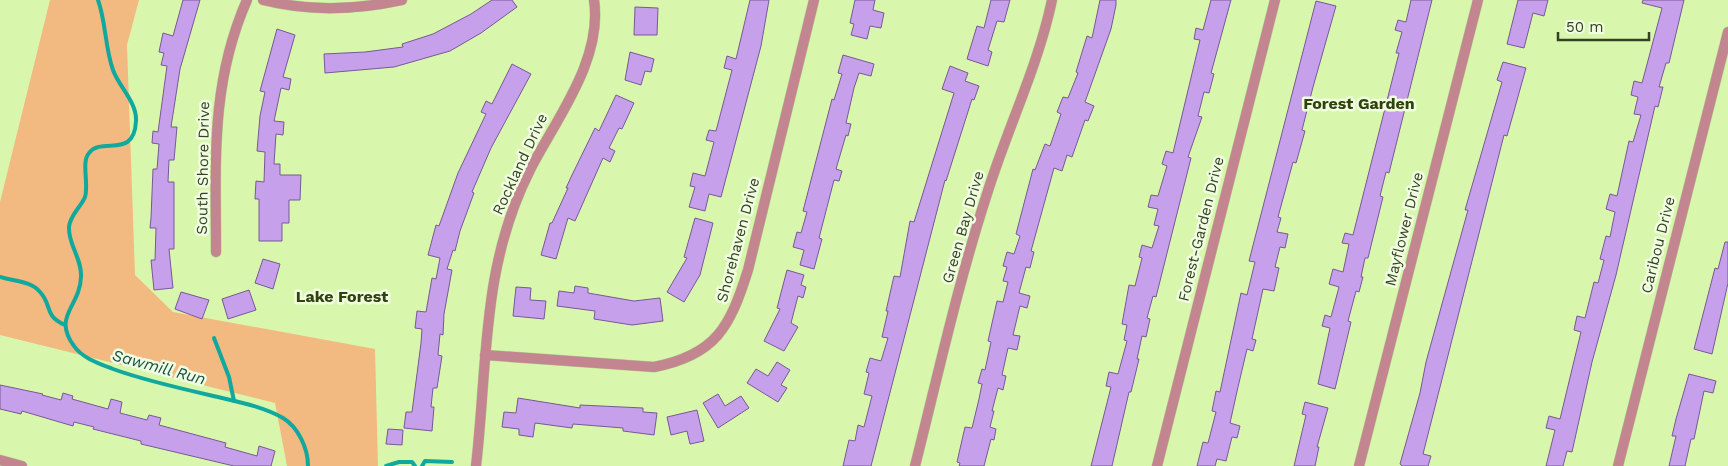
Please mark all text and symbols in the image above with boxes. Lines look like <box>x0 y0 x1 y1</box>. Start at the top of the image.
scale bar <box>1558 10 1649 42</box>
text: 50 m <box>1566 18 1603 36</box>
district label: Forest Garden <box>1303 94 1415 113</box>
street label: South Shore Drive <box>193 101 213 235</box>
street label: Rockland Drive <box>489 110 551 218</box>
street label: Forest-Garden Drive <box>1174 155 1228 303</box>
street label: Green Bay Drive <box>938 169 988 285</box>
street label: Mayflower Drive <box>1381 170 1427 288</box>
street label: Shorehaven Drive <box>713 176 763 304</box>
street label: Caribou Drive <box>1637 195 1679 295</box>
district label: Lake Forest <box>296 287 388 306</box>
water label: Sawmill Run <box>110 345 208 389</box>

